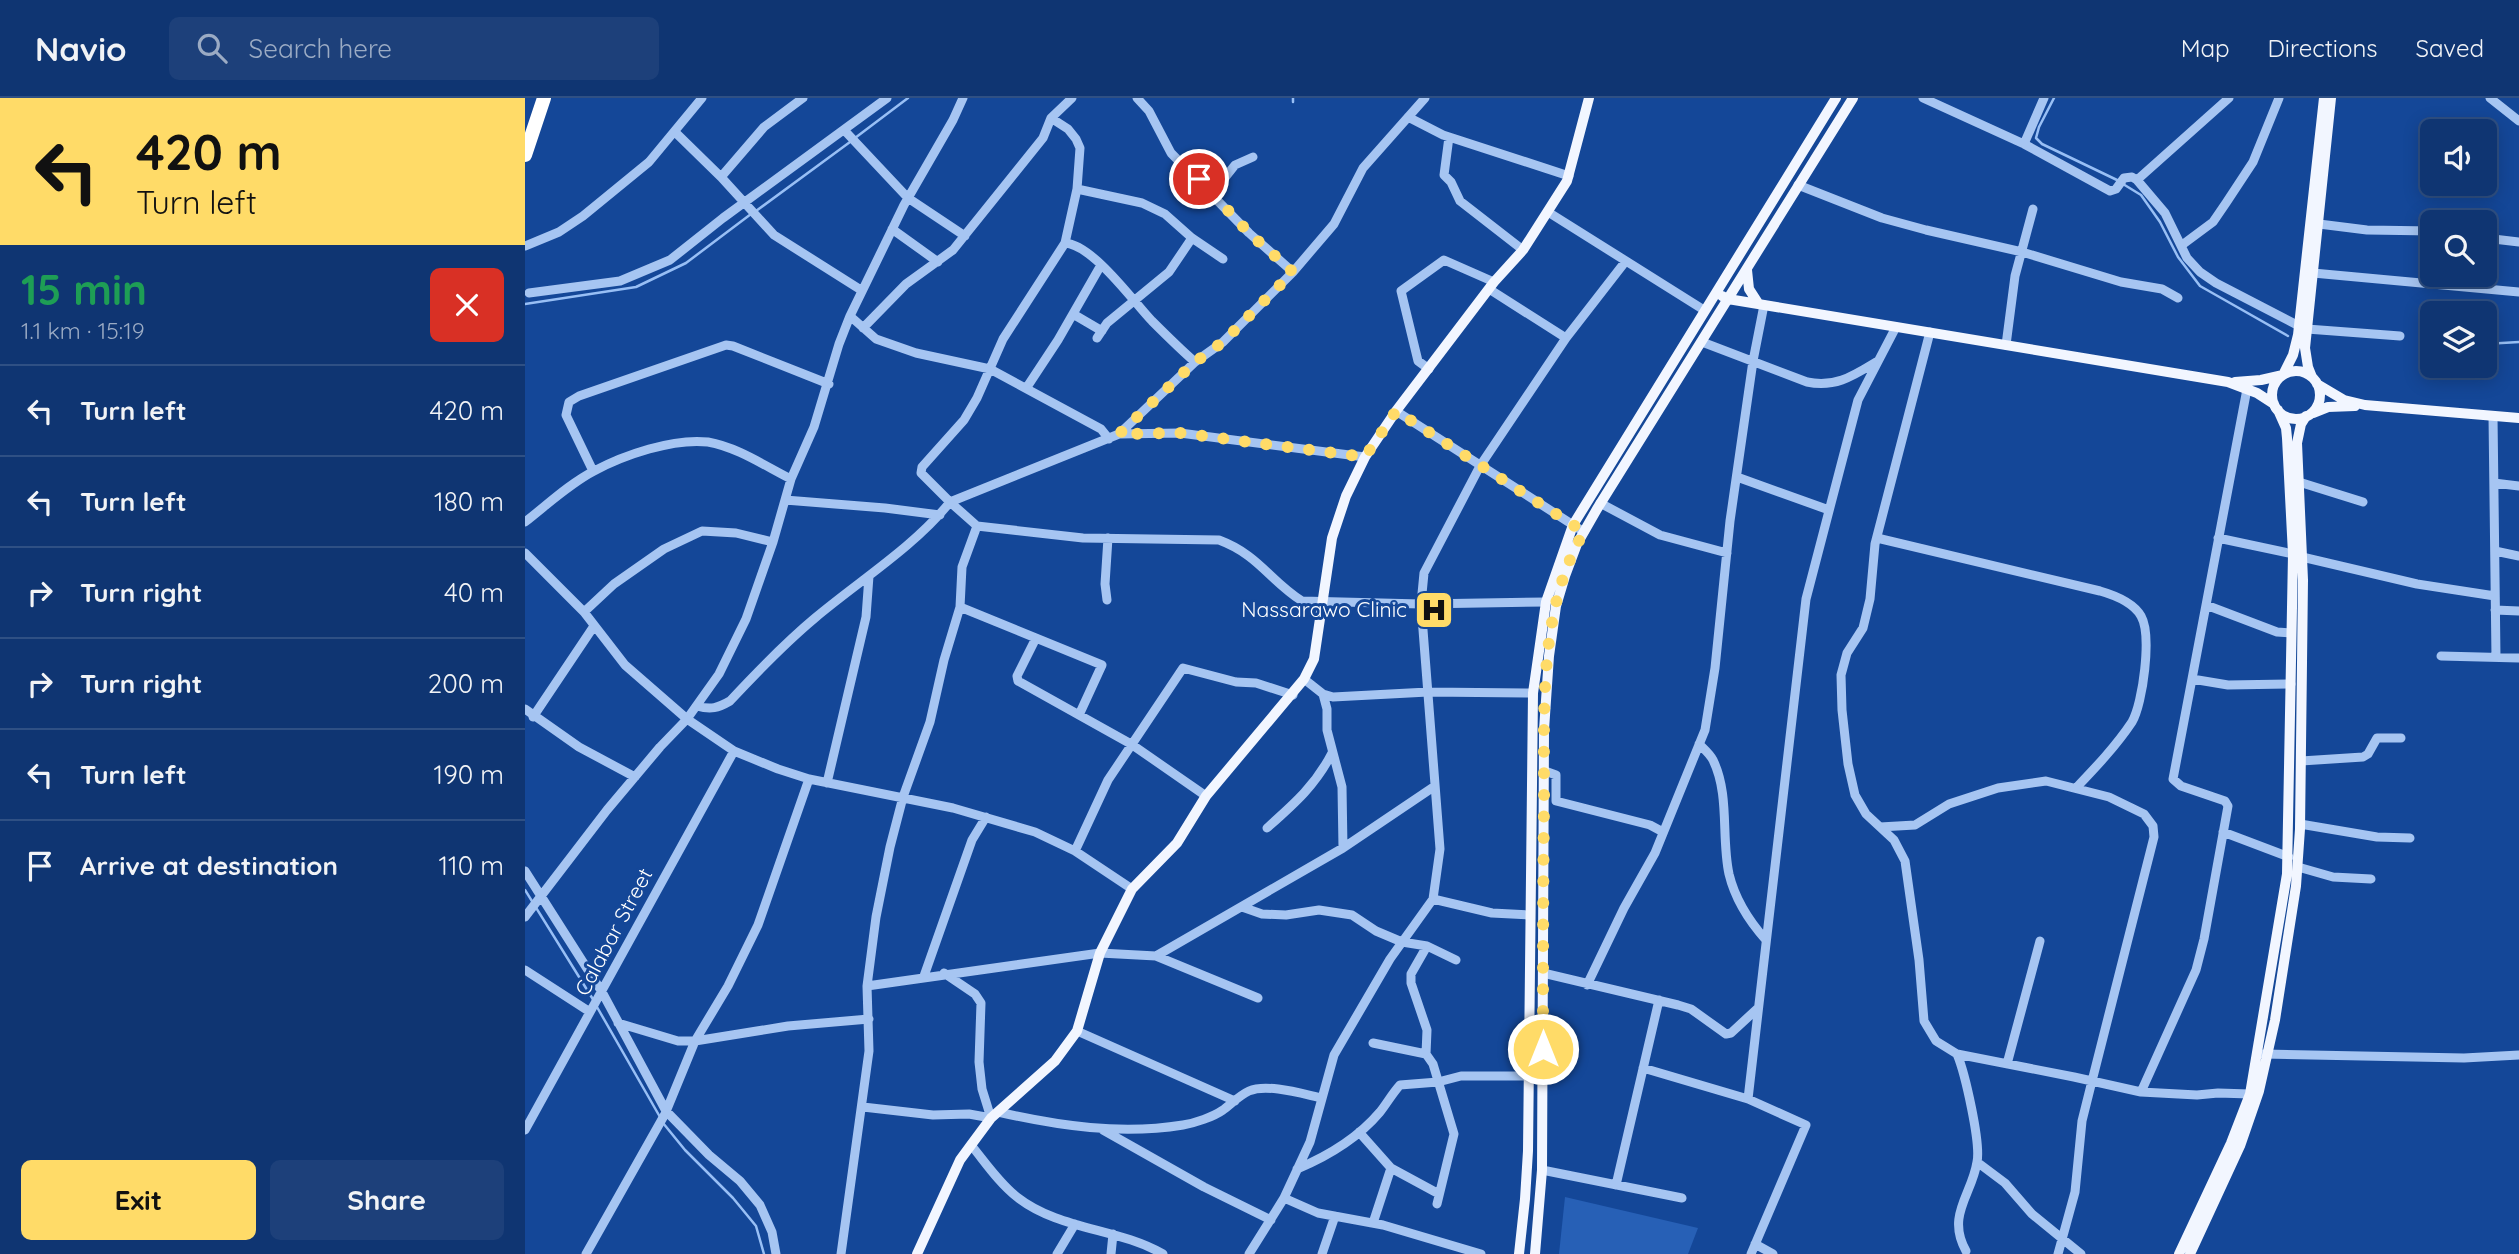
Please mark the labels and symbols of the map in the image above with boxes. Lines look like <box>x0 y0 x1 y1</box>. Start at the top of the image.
pin <box>1169 149 1229 209</box>
hospital icon: Nassarawo Clinic <box>1413 589 1455 631</box>
place label: Nassarawo Clinic <box>1241 596 1407 622</box>
street label: Calabar Street <box>569 863 658 1000</box>
position arrow <box>1506 1012 1580 1086</box>

